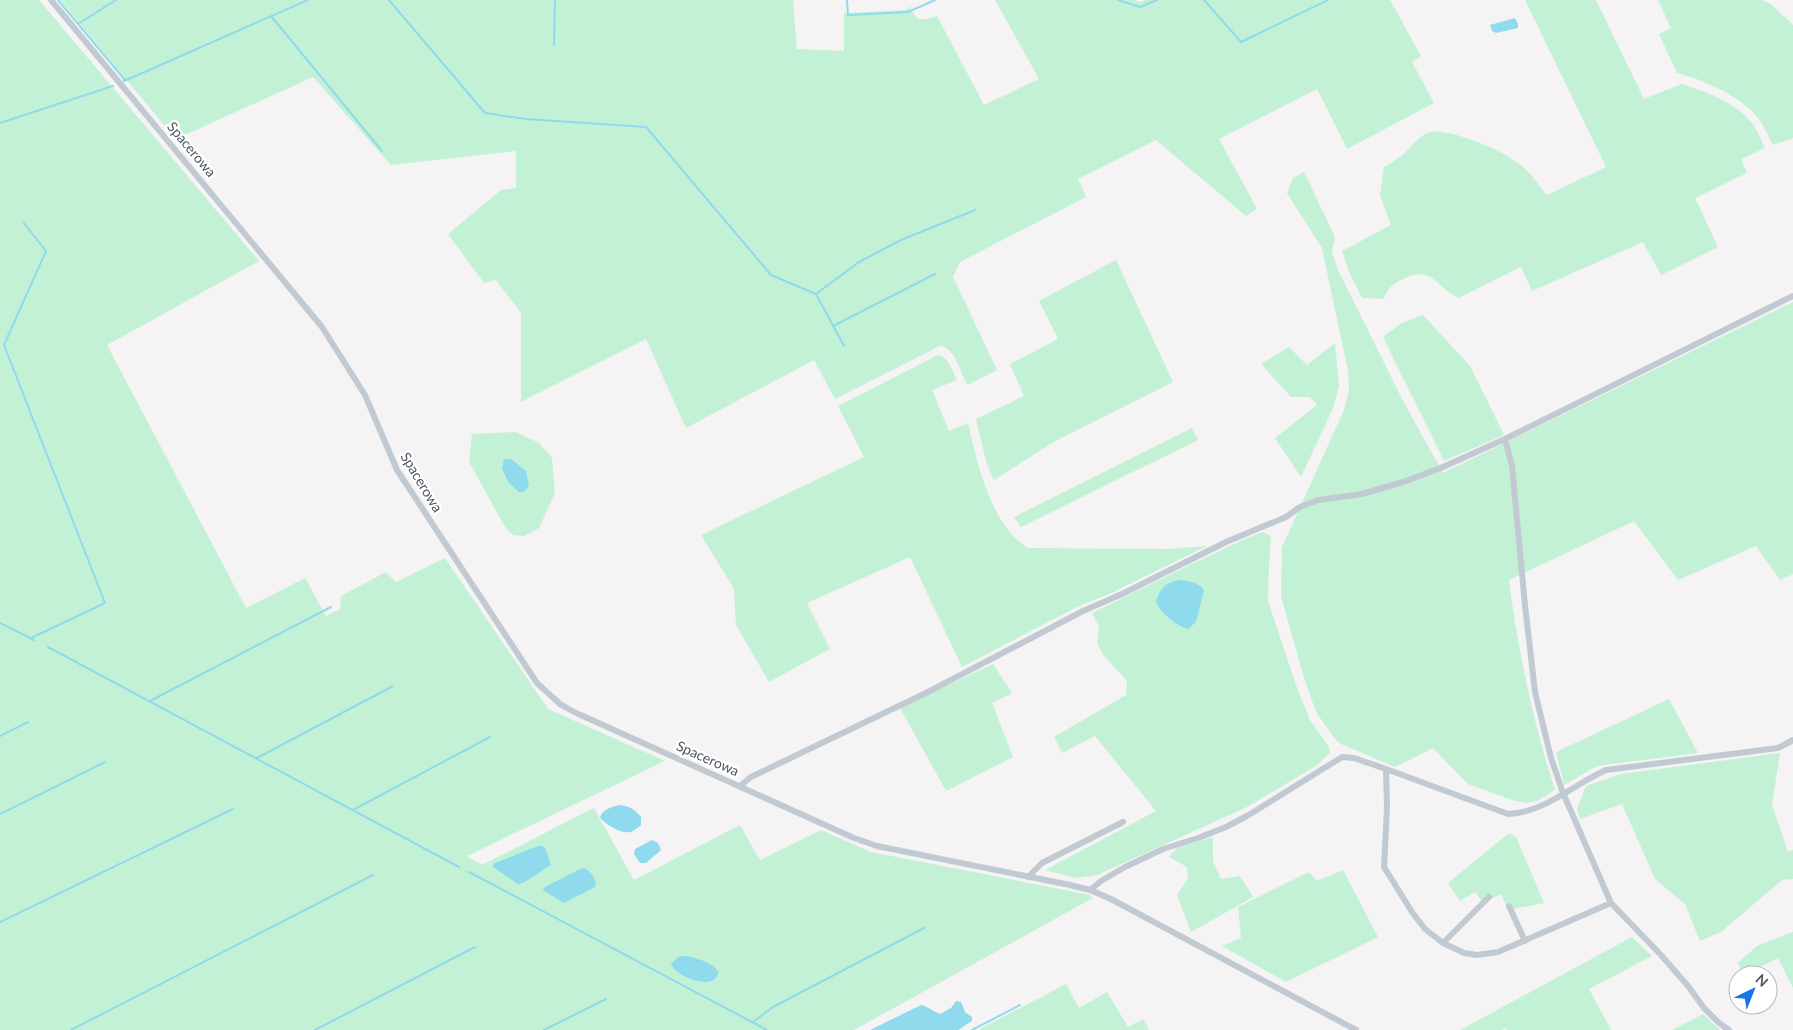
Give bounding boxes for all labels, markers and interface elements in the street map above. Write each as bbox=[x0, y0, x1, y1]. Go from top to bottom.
street label: Spacerowa bbox=[164, 118, 220, 180]
street label: Spacerowa bbox=[398, 449, 446, 515]
street label: Spacerowa bbox=[674, 737, 742, 779]
north arrow bbox=[1728, 965, 1778, 1015]
text: N bbox=[1752, 970, 1772, 990]

